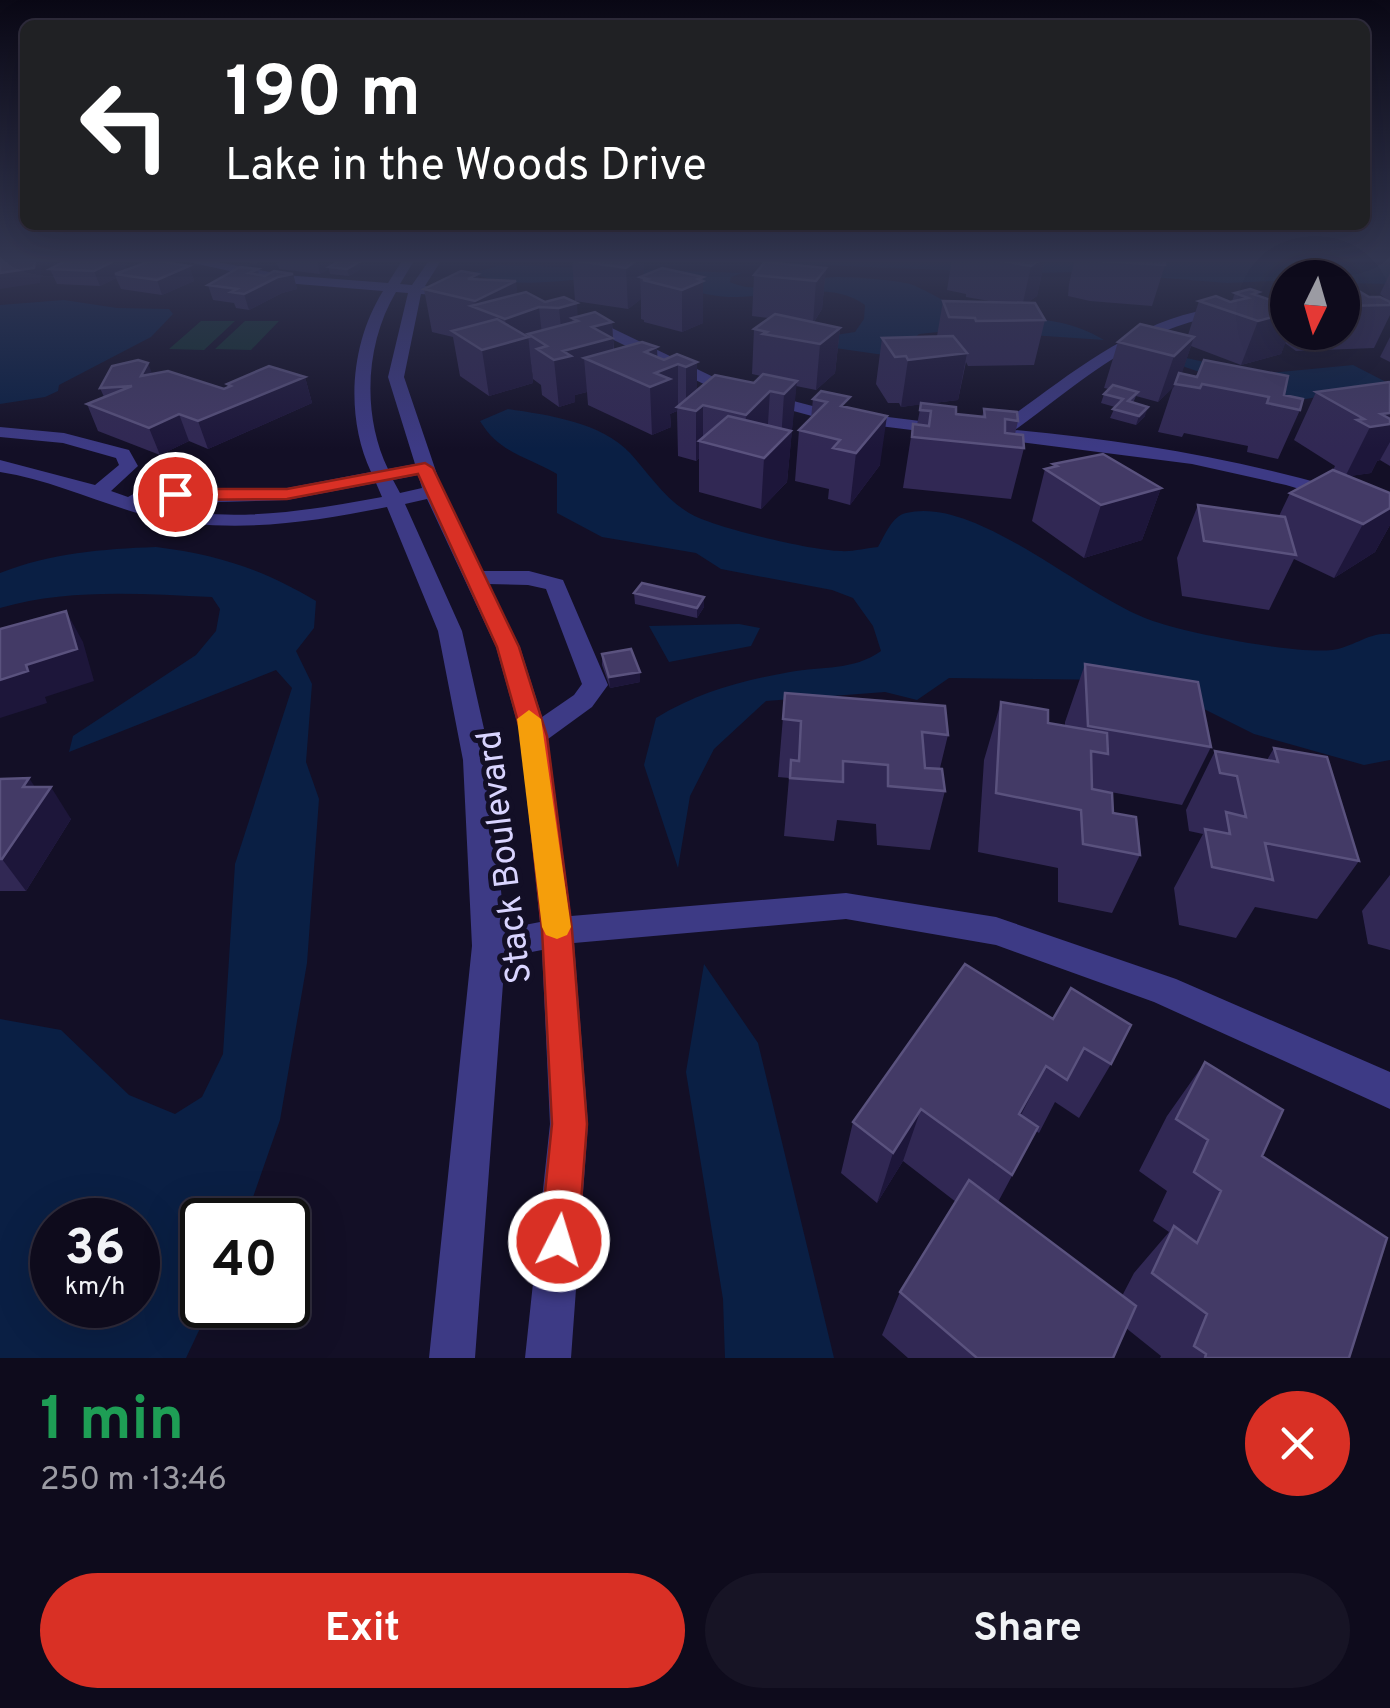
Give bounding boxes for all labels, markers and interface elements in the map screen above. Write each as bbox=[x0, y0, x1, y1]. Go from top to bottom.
text: 190 m bbox=[225, 52, 421, 141]
icon: left bbox=[60, 60, 190, 190]
text: Lake in the Woods Drive bbox=[225, 139, 707, 196]
north arrow bbox=[1270, 260, 1360, 350]
map controls bbox=[1270, 260, 1360, 350]
pin bbox=[133, 452, 218, 537]
icon: arrive bbox=[148, 467, 203, 522]
street label: Stack Boulevard bbox=[469, 728, 543, 986]
position arrow bbox=[507, 1189, 611, 1293]
speed limit sign: 40 bbox=[180, 1198, 310, 1328]
text: 36 bbox=[65, 1219, 125, 1282]
text: km/h bbox=[65, 1272, 125, 1304]
text: 1 min bbox=[40, 1385, 184, 1461]
button: close bbox=[1245, 1391, 1350, 1496]
text: 250 m · 13:46 bbox=[40, 1461, 227, 1501]
button: Exit bbox=[40, 1573, 685, 1688]
button: Share bbox=[705, 1573, 1350, 1688]

